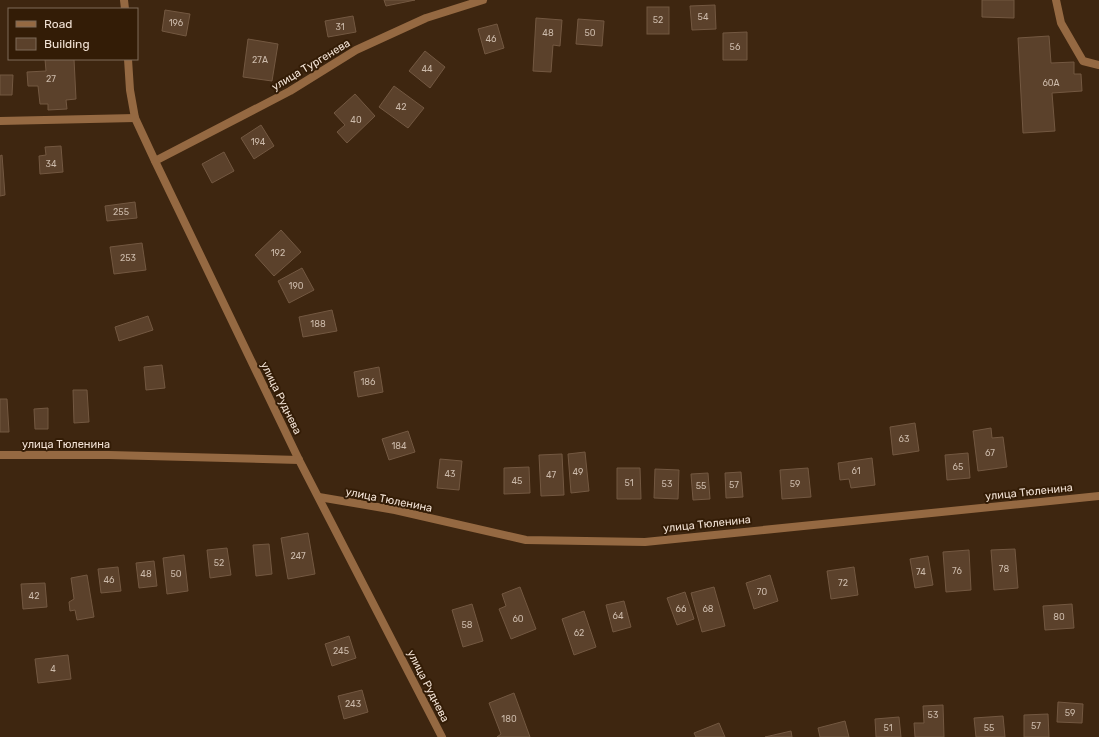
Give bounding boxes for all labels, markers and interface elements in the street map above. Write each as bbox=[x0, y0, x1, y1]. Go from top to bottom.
legend bbox=[8, 8, 138, 60]
house number: 54 bbox=[698, 12, 709, 22]
house number: 52 bbox=[653, 15, 663, 25]
text: Road bbox=[44, 17, 72, 31]
house number: 196 bbox=[169, 18, 184, 28]
house number: 31 bbox=[335, 22, 345, 32]
house number: 48 bbox=[542, 28, 554, 38]
house number: 50 bbox=[584, 28, 596, 38]
house number: 46 bbox=[485, 34, 497, 44]
street label: улица Тургенева bbox=[269, 36, 353, 94]
text: Building bbox=[44, 37, 90, 51]
house number: 56 bbox=[730, 42, 741, 52]
house number: 27А bbox=[252, 55, 268, 65]
house number: 44 bbox=[421, 64, 433, 74]
house number: 27 bbox=[46, 74, 56, 84]
house number: 60А bbox=[1042, 78, 1060, 88]
house number: 42 bbox=[396, 102, 406, 112]
house number: 40 bbox=[350, 115, 362, 125]
house number: 194 bbox=[251, 137, 266, 147]
house number: 34 bbox=[46, 159, 57, 169]
house number: 255 bbox=[113, 207, 129, 217]
house number: 192 bbox=[271, 248, 285, 258]
house number: 253 bbox=[120, 253, 136, 263]
house number: 190 bbox=[289, 281, 304, 291]
house number: 188 bbox=[310, 319, 326, 329]
street label: улица Руднева bbox=[258, 360, 304, 436]
house number: 186 bbox=[360, 377, 376, 387]
house number: 63 bbox=[899, 434, 909, 444]
street label: улица Тюленина bbox=[22, 438, 110, 451]
house number: 184 bbox=[391, 441, 407, 451]
house number: 67 bbox=[985, 448, 995, 458]
house number: 65 bbox=[953, 462, 963, 472]
house number: 61 bbox=[851, 466, 861, 476]
house number: 49 bbox=[573, 467, 583, 477]
house number: 43 bbox=[445, 469, 456, 479]
house number: 47 bbox=[546, 470, 556, 480]
house number: 45 bbox=[512, 476, 522, 486]
house number: 51 bbox=[624, 478, 634, 488]
house number: 53 bbox=[662, 479, 672, 489]
house number: 59 bbox=[790, 479, 800, 489]
house number: 57 bbox=[729, 480, 739, 490]
house number: 55 bbox=[696, 481, 706, 491]
street label: улица Тюленина bbox=[985, 481, 1073, 503]
street label: улица Тюленина bbox=[345, 485, 433, 515]
street label: улица Тюленина bbox=[663, 513, 751, 535]
house number: 247 bbox=[290, 551, 306, 561]
house number: 52 bbox=[214, 558, 224, 568]
house number: 78 bbox=[999, 564, 1009, 574]
house number: 76 bbox=[952, 566, 962, 576]
house number: 74 bbox=[916, 567, 926, 577]
house number: 48 bbox=[140, 569, 152, 579]
house number: 50 bbox=[170, 569, 182, 579]
house number: 46 bbox=[103, 575, 115, 585]
house number: 72 bbox=[838, 578, 848, 588]
house number: 70 bbox=[757, 587, 767, 597]
house number: 42 bbox=[29, 591, 39, 601]
house number: 66 bbox=[676, 604, 687, 614]
house number: 68 bbox=[702, 604, 714, 614]
house number: 64 bbox=[612, 611, 624, 621]
house number: 80 bbox=[1053, 612, 1065, 622]
house number: 60 bbox=[512, 614, 524, 624]
house number: 58 bbox=[461, 620, 473, 630]
house number: 62 bbox=[574, 628, 584, 638]
house number: 245 bbox=[333, 646, 349, 656]
street label: улица Руднева bbox=[404, 648, 452, 724]
house number: 4 bbox=[50, 664, 56, 674]
house number: 243 bbox=[345, 699, 361, 709]
house number: 59 bbox=[1065, 708, 1075, 718]
house number: 53 bbox=[928, 710, 938, 720]
house number: 180 bbox=[501, 714, 517, 724]
house number: 57 bbox=[1031, 721, 1041, 731]
house number: 51 bbox=[883, 723, 893, 733]
house number: 55 bbox=[984, 723, 994, 733]

